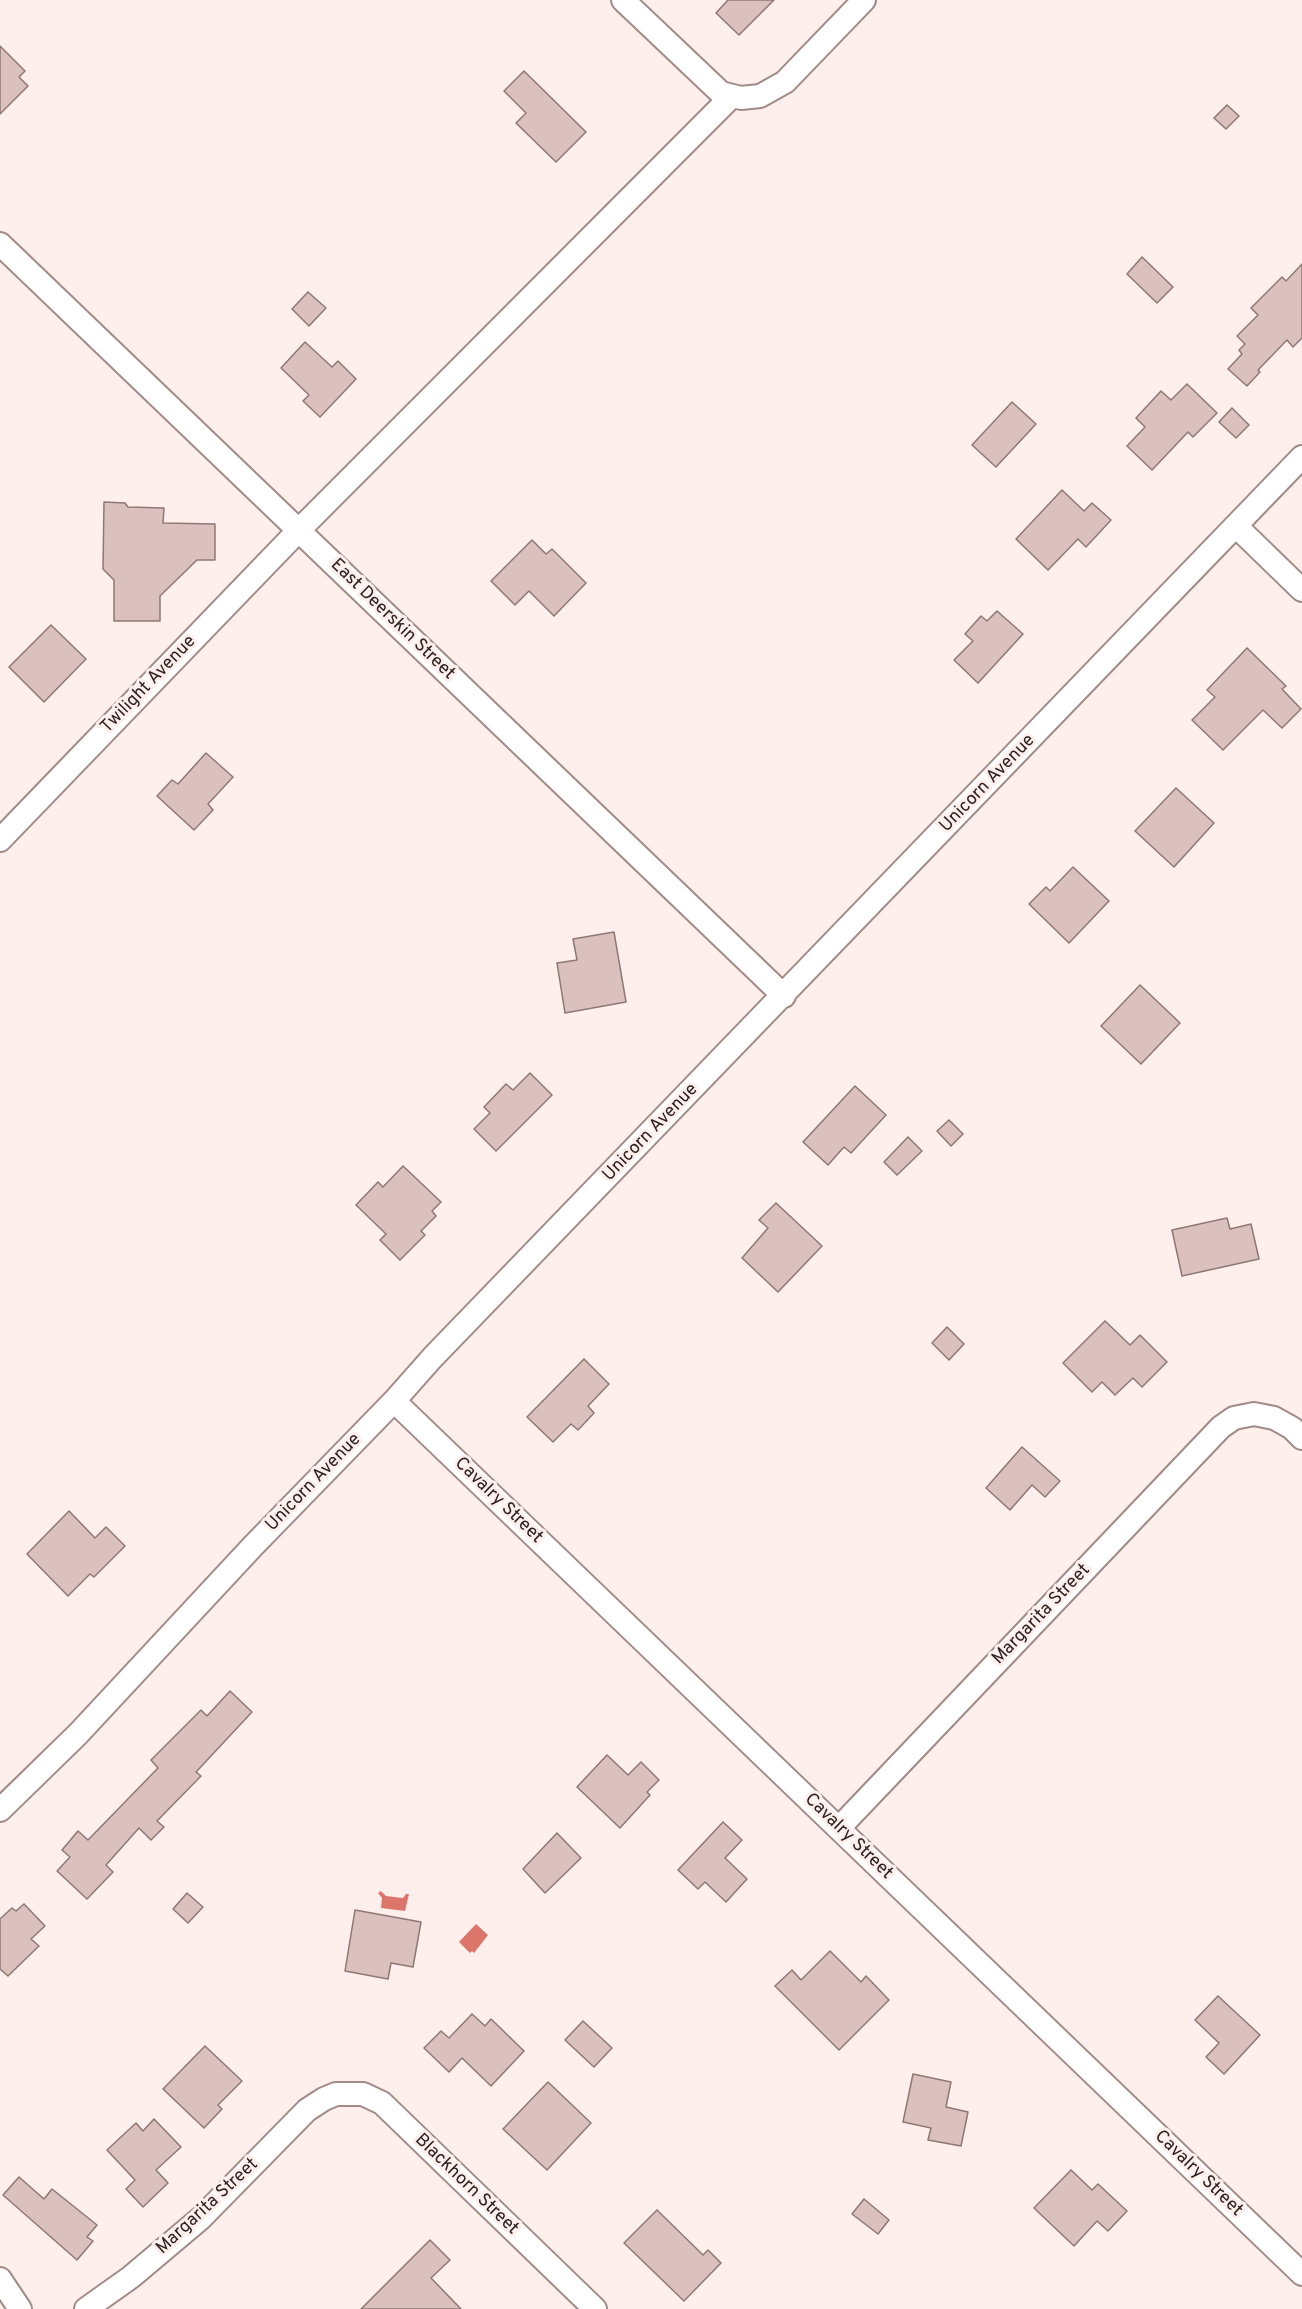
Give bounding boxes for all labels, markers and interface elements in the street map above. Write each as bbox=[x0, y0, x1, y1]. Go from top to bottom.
street label: East Deerskin Street bbox=[325, 555, 459, 685]
street label: Twilight Avenue bbox=[97, 632, 201, 738]
street label: Unicorn Avenue bbox=[936, 731, 1040, 837]
street label: Unicorn Avenue bbox=[599, 1080, 703, 1186]
street label: Unicorn Avenue bbox=[262, 1430, 366, 1536]
street label: Cavalry Street bbox=[449, 1453, 547, 1549]
street label: Margarita Street bbox=[989, 1560, 1095, 1670]
street label: Cavalry Street bbox=[799, 1789, 897, 1885]
street label: Cavalry Street bbox=[1149, 2126, 1247, 2222]
street label: Blackhorn Street bbox=[410, 2130, 522, 2240]
street label: Margarita Street bbox=[153, 2154, 263, 2260]

